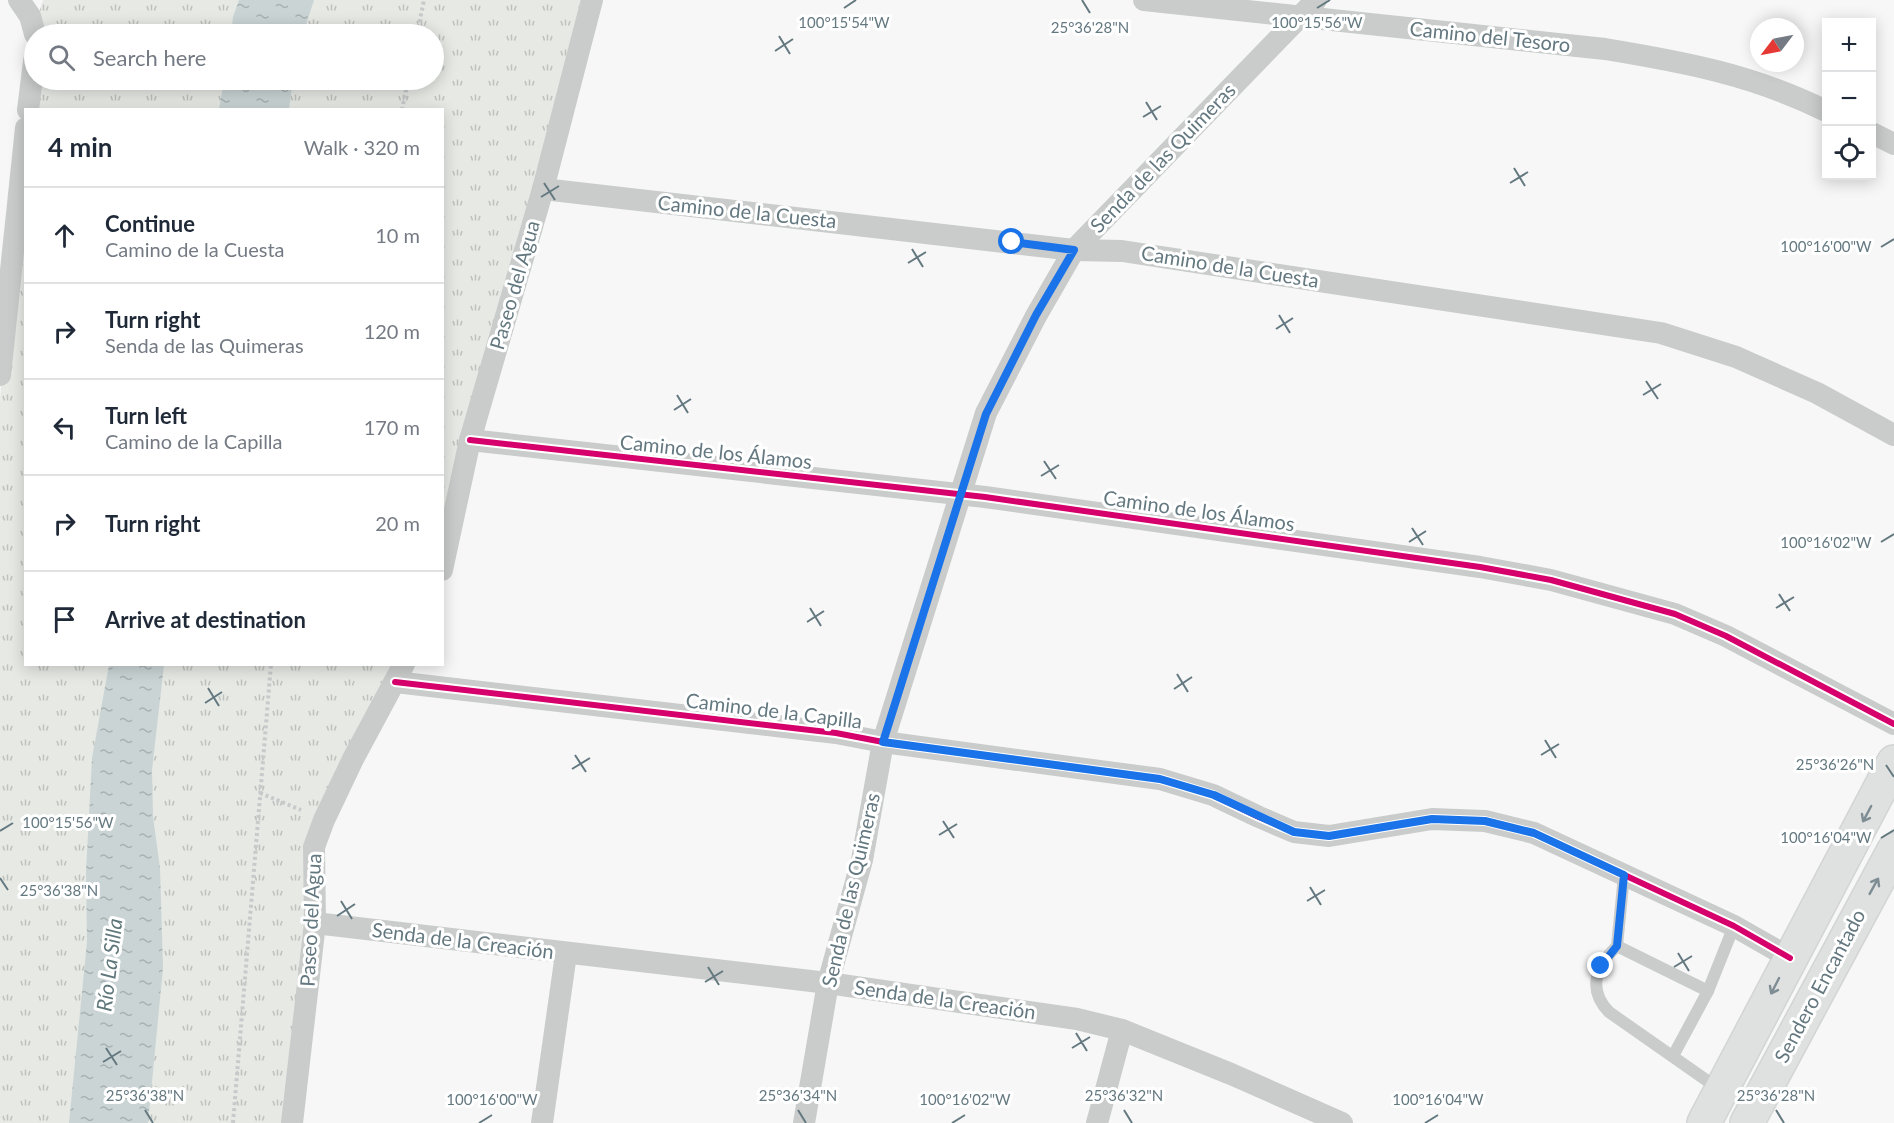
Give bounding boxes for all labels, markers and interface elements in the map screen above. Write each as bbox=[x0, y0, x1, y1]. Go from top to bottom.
text: 100°15'54"W bbox=[798, 13, 890, 31]
text: 100°15'56"W bbox=[1271, 13, 1363, 31]
street label: Camino del Tesoro bbox=[1409, 16, 1572, 56]
text: 25°36'28"N bbox=[1051, 18, 1129, 36]
north arrow bbox=[1750, 18, 1804, 72]
map controls bbox=[1822, 18, 1876, 180]
button: + bbox=[1822, 18, 1876, 72]
search box bbox=[24, 24, 444, 90]
icon: search bbox=[45, 41, 78, 74]
text: Search here bbox=[93, 44, 206, 71]
button: − bbox=[1822, 72, 1876, 126]
street label: Senda de las Quimeras bbox=[1085, 78, 1240, 237]
button: locate bbox=[1822, 126, 1876, 180]
text: 4 min bbox=[48, 131, 112, 163]
text: Walk · 320 m bbox=[304, 135, 420, 159]
street label: Camino de la Cuesta bbox=[657, 190, 838, 232]
text: Continue bbox=[105, 210, 195, 237]
street label: Paseo del Agua bbox=[484, 217, 544, 352]
icon: ahead bbox=[48, 219, 81, 252]
text: 10 m bbox=[375, 223, 420, 247]
route start bbox=[998, 228, 1024, 254]
text: Camino de la Cuesta bbox=[105, 237, 285, 261]
text: 100°16'00"W bbox=[1780, 237, 1872, 255]
street label: Camino de la Cuesta bbox=[1140, 240, 1321, 292]
text: Turn right bbox=[105, 306, 200, 333]
icon: right bbox=[48, 315, 81, 348]
text: 120 m bbox=[364, 319, 420, 343]
text: Senda de las Quimeras bbox=[105, 333, 304, 357]
text: Turn left bbox=[105, 402, 187, 429]
icon: left bbox=[48, 411, 81, 444]
text: 170 m bbox=[364, 415, 420, 439]
text: Camino de la Capilla bbox=[105, 429, 283, 453]
street label: Camino de los Álamos bbox=[619, 429, 813, 473]
street label: Camino de los Álamos bbox=[1102, 485, 1296, 535]
icon: right bbox=[48, 507, 81, 540]
text: Turn right bbox=[105, 510, 200, 537]
text: 20 m bbox=[375, 511, 420, 535]
text: 100°16'02"W bbox=[1780, 533, 1872, 551]
icon: arrive bbox=[48, 603, 81, 636]
text: Arrive at destination bbox=[105, 606, 306, 633]
street label: Camino de la Capilla bbox=[685, 687, 864, 733]
text: 25°36'26"N bbox=[1796, 755, 1874, 773]
street label: Senda de las Quimeras bbox=[816, 790, 884, 989]
one-way arrow bbox=[1860, 804, 1872, 822]
text: 100°15'56"W bbox=[22, 813, 114, 831]
text: 100°16'04"W bbox=[1780, 828, 1872, 846]
street label: Paseo del Agua bbox=[295, 853, 325, 987]
one-way arrow bbox=[1868, 878, 1880, 895]
text: 25°36'38"N bbox=[20, 881, 98, 899]
street label: Sendero Encantado bbox=[1769, 905, 1870, 1066]
water label: Río La Silla bbox=[90, 917, 127, 1013]
street label: Senda de la Creación bbox=[371, 917, 555, 963]
route end bbox=[1587, 952, 1613, 978]
street label: Senda de la Creación bbox=[853, 974, 1037, 1024]
one-way arrow bbox=[1769, 977, 1781, 995]
text: 25°36'38"N bbox=[106, 1086, 184, 1104]
text: 25°36'34"N bbox=[759, 1086, 837, 1104]
text: 25°36'32"N bbox=[1085, 1086, 1163, 1104]
text: 25°36'28"N bbox=[1737, 1086, 1815, 1104]
text: 100°16'00"W bbox=[446, 1090, 538, 1108]
text: 100°16'02"W bbox=[919, 1090, 1011, 1108]
text: 100°16'04"W bbox=[1392, 1090, 1484, 1108]

